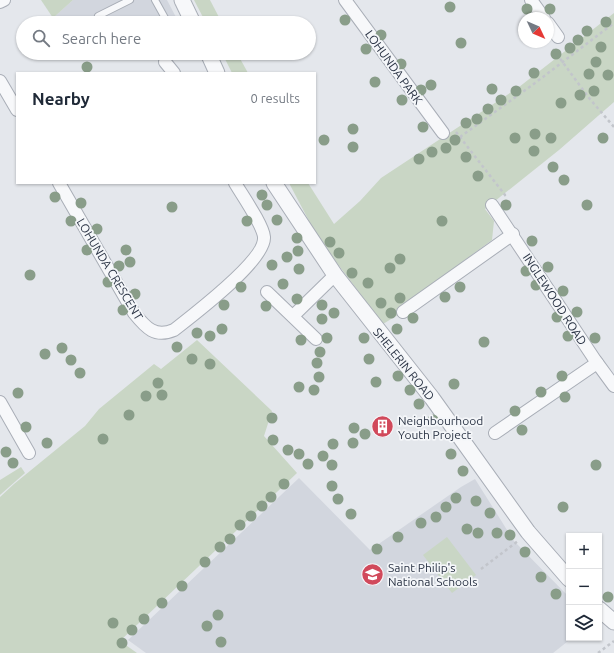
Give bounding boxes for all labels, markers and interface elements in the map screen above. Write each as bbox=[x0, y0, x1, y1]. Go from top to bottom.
north arrow bbox=[518, 12, 554, 48]
search box bbox=[16, 16, 316, 60]
icon: search bbox=[30, 27, 52, 49]
street label: LOHUNDA PARK bbox=[363, 27, 426, 107]
text: Search here bbox=[62, 30, 141, 47]
text: Nearby bbox=[32, 89, 90, 108]
text: 0 results bbox=[250, 91, 300, 105]
street label: LOHUNDA CRESCENT bbox=[74, 216, 146, 322]
street label: INGLEWOOD ROAD bbox=[521, 251, 589, 347]
street label: SHELERIN ROAD bbox=[371, 325, 437, 403]
building icon: Neighbourhood Youth Project bbox=[369, 414, 395, 440]
place label: Neighbourhood Youth Project bbox=[398, 414, 483, 441]
map controls bbox=[566, 533, 602, 641]
button: + bbox=[566, 533, 602, 569]
school or university icon: Saint Philip's National Schools bbox=[359, 561, 385, 587]
place label: Saint Philip's National Schools bbox=[388, 561, 477, 588]
button: − bbox=[566, 569, 602, 605]
button: layers bbox=[566, 605, 602, 641]

